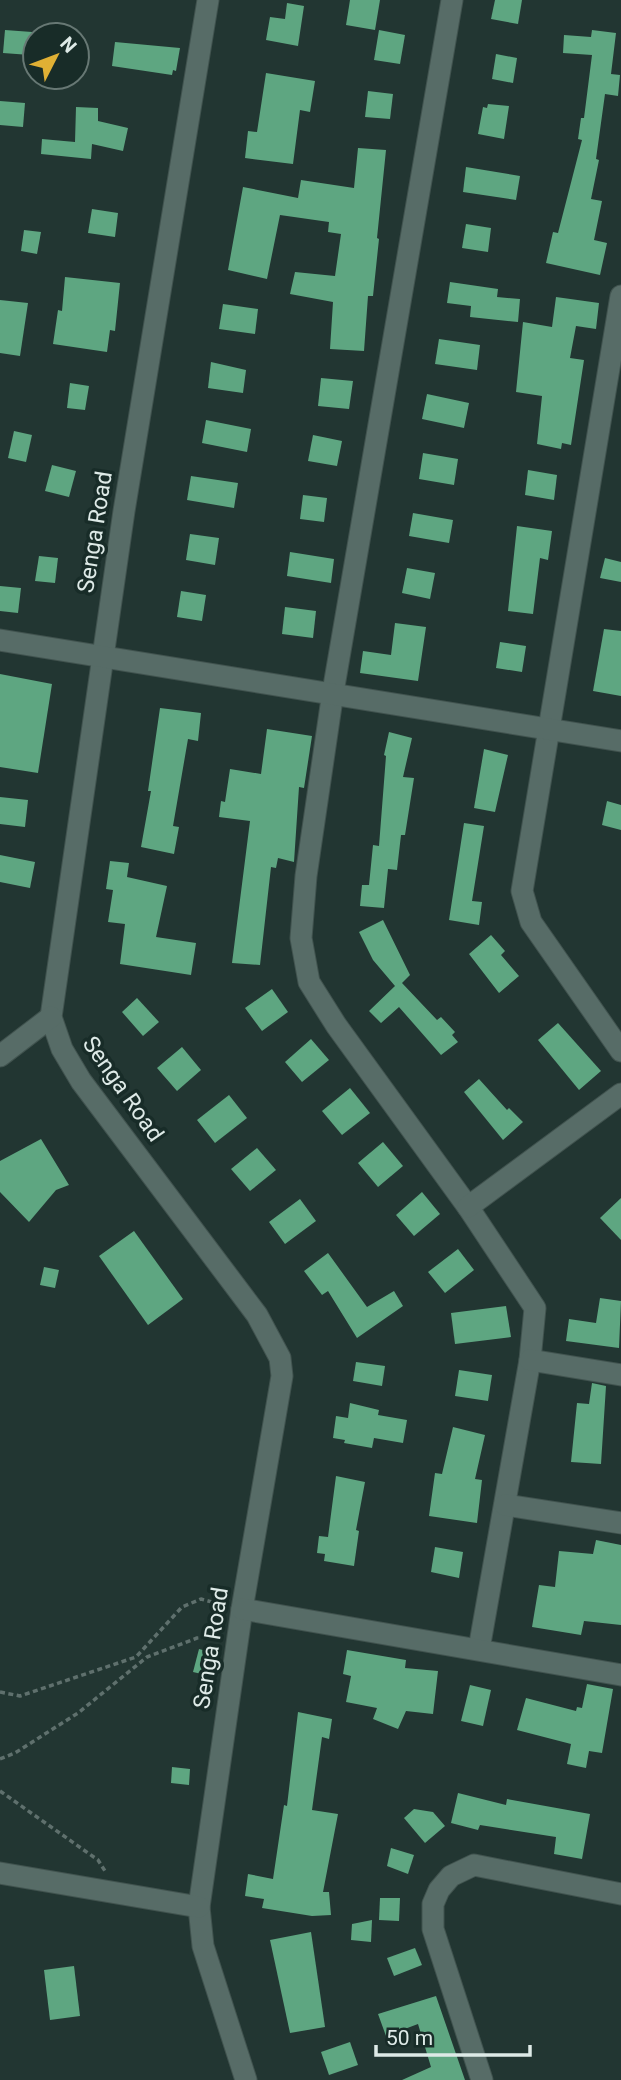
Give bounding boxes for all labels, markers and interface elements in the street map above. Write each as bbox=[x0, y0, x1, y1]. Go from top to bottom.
north arrow bbox=[21, 21, 91, 91]
text: N bbox=[55, 32, 81, 58]
street label: Senga Road bbox=[72, 469, 118, 595]
street label: Senga Road bbox=[77, 1031, 169, 1147]
street label: Senga Road bbox=[188, 1585, 234, 1711]
scale bar bbox=[376, 2014, 530, 2058]
text: 50 m bbox=[386, 2026, 433, 2050]

